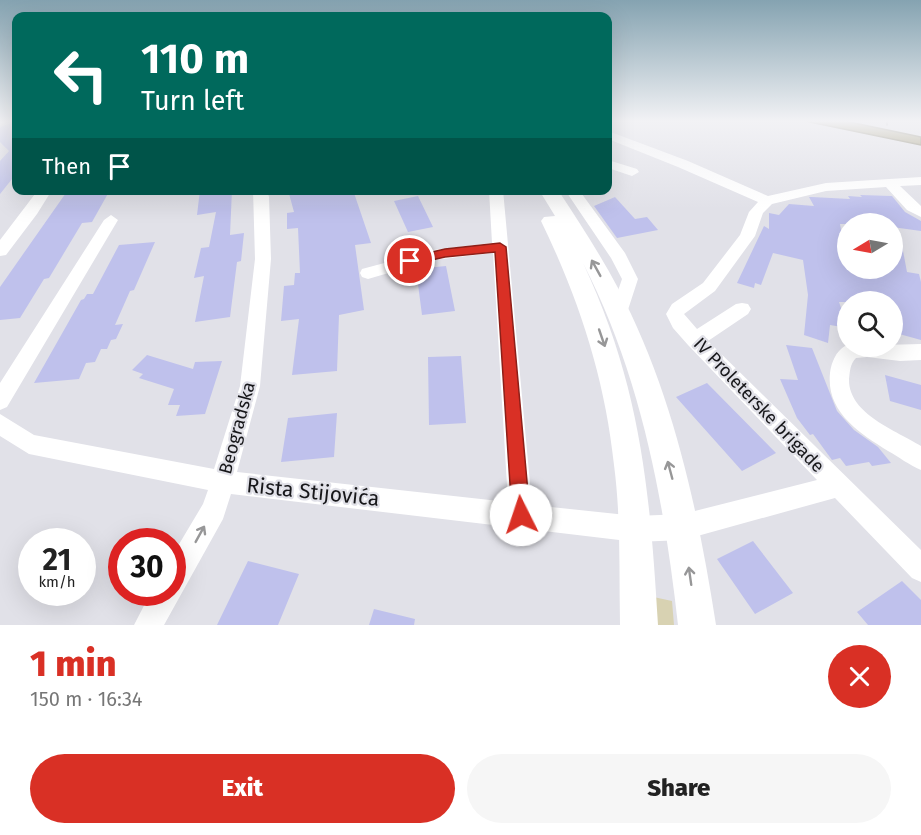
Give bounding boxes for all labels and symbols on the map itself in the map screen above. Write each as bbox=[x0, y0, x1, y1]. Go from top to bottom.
north arrow bbox=[837, 213, 903, 279]
pin bbox=[384, 235, 435, 286]
one-way arrow bbox=[590, 259, 601, 277]
one-way arrow bbox=[597, 328, 608, 347]
street label: IV Proleterske brigade bbox=[689, 333, 829, 477]
street label: Beogradska bbox=[214, 379, 260, 477]
one-way arrow bbox=[664, 461, 676, 480]
street label: Rista Stijovića bbox=[245, 472, 381, 512]
position arrow bbox=[489, 483, 553, 547]
one-way arrow bbox=[195, 525, 206, 543]
speed limit sign: 30 bbox=[108, 528, 186, 606]
one-way arrow bbox=[685, 567, 696, 586]

